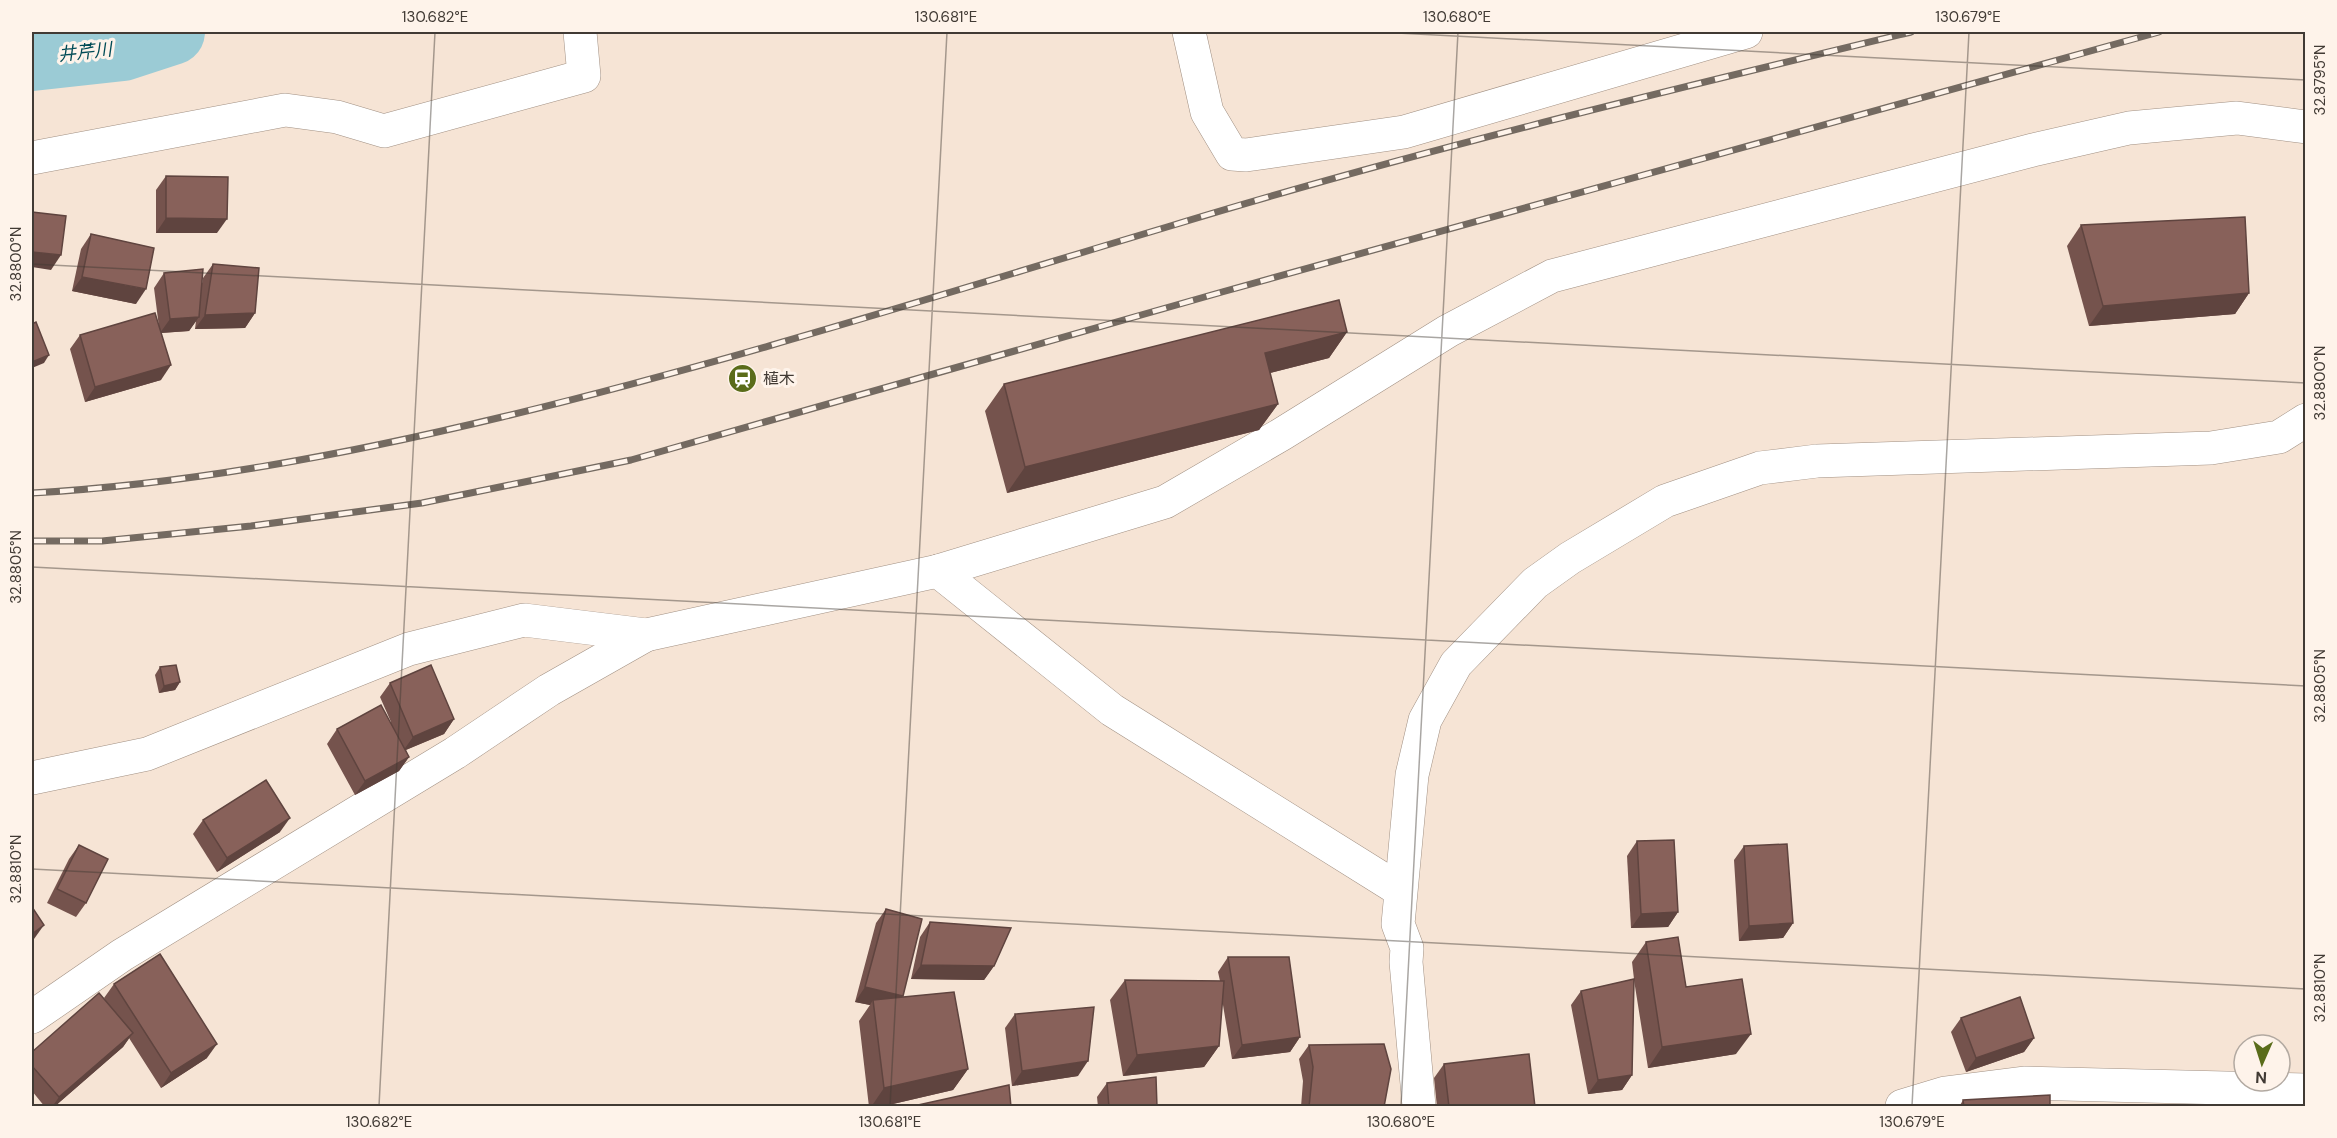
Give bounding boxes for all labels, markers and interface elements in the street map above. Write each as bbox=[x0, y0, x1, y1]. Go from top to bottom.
text: 130.682°E bbox=[402, 7, 468, 27]
text: 130.681°E bbox=[915, 7, 977, 27]
text: 130.680°E bbox=[1423, 7, 1491, 27]
text: 130.679°E bbox=[1935, 7, 2001, 27]
water label: 井芹川 bbox=[57, 37, 115, 67]
text: 32.8795°N bbox=[2310, 45, 2330, 115]
text: 32.8800°N bbox=[6, 227, 26, 301]
text: 32.8800°N bbox=[2310, 346, 2330, 420]
station icon: 植木 bbox=[726, 362, 758, 394]
place label: 植木 bbox=[763, 368, 795, 389]
text: 32.8805°N bbox=[6, 530, 26, 604]
text: 32.8805°N bbox=[2310, 649, 2330, 723]
text: 32.8810°N bbox=[6, 835, 26, 903]
text: 32.8810°N bbox=[2310, 954, 2330, 1022]
north arrow bbox=[2232, 1033, 2292, 1093]
text: N bbox=[2255, 1067, 2268, 1088]
text: 130.682°E bbox=[346, 1112, 412, 1132]
text: 130.681°E bbox=[859, 1112, 921, 1132]
text: 130.680°E bbox=[1367, 1112, 1435, 1132]
text: 130.679°E bbox=[1879, 1112, 1945, 1132]

